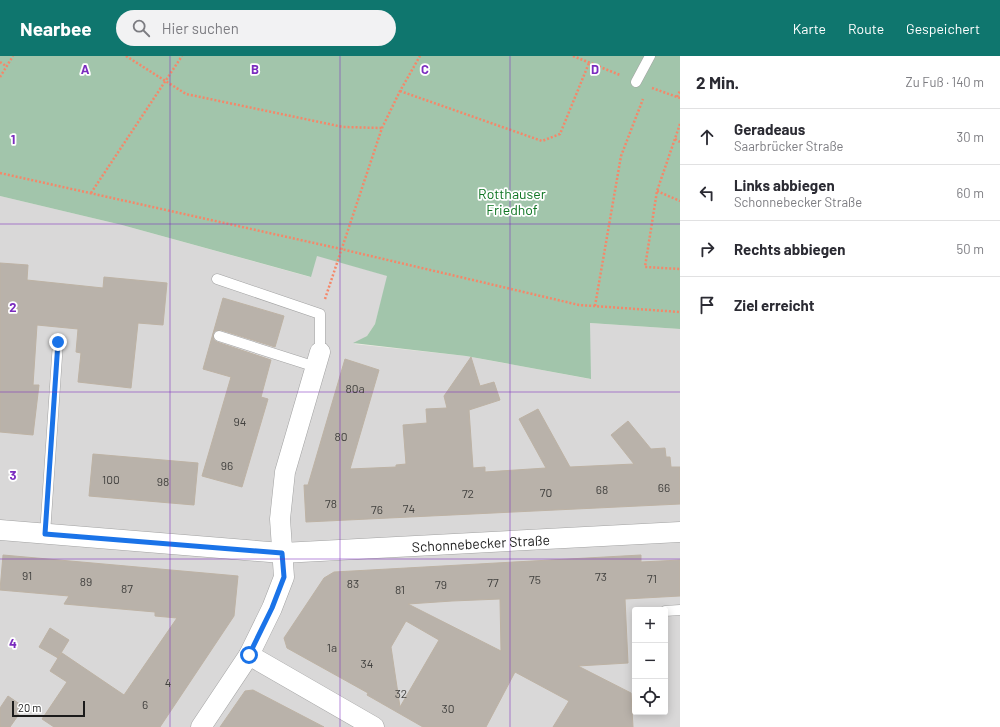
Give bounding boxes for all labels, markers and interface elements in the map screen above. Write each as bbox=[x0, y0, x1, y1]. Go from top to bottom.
search box bbox=[116, 10, 396, 46]
text: Nearbee bbox=[20, 17, 92, 40]
icon: search bbox=[130, 17, 152, 39]
text: Hier suchen bbox=[162, 19, 239, 37]
text: Karte bbox=[793, 20, 826, 37]
text: Route bbox=[848, 20, 884, 37]
text: Gespeichert bbox=[906, 20, 980, 37]
text: A bbox=[81, 61, 90, 77]
text: B bbox=[251, 61, 259, 77]
text: C bbox=[421, 61, 429, 77]
text: D bbox=[591, 61, 599, 77]
text: 2 Min. bbox=[696, 72, 739, 92]
text: Zu Fuß · 140 m bbox=[906, 74, 984, 90]
text: Geradeaus bbox=[734, 120, 805, 138]
icon: ahead bbox=[696, 126, 718, 148]
text: 30 m bbox=[957, 129, 984, 145]
text: 1 bbox=[11, 131, 15, 147]
text: Saarbrücker Straße bbox=[734, 138, 844, 154]
text: Links abbiegen bbox=[734, 176, 835, 194]
icon: left bbox=[696, 182, 718, 204]
park label: Rotthauser Friedhof bbox=[478, 185, 546, 218]
text: 60 m bbox=[957, 185, 984, 201]
text: Schonnebecker Straße bbox=[734, 194, 862, 210]
icon: right bbox=[696, 238, 718, 260]
text: Rechts abbiegen bbox=[734, 240, 845, 258]
text: 50 m bbox=[957, 241, 984, 257]
icon: arrive bbox=[696, 294, 718, 316]
text: Ziel erreicht bbox=[734, 296, 815, 314]
text: 2 bbox=[9, 299, 17, 315]
route end bbox=[49, 333, 67, 351]
house number: 80a bbox=[345, 381, 365, 395]
house number: 94 bbox=[234, 414, 246, 428]
house number: 80 bbox=[334, 429, 348, 443]
house number: 96 bbox=[221, 458, 233, 472]
text: 3 bbox=[9, 467, 17, 483]
house number: 100 bbox=[102, 472, 120, 486]
house number: 98 bbox=[157, 474, 169, 488]
house number: 66 bbox=[658, 480, 670, 494]
house number: 68 bbox=[596, 482, 608, 496]
house number: 70 bbox=[540, 485, 552, 499]
house number: 72 bbox=[462, 486, 474, 500]
house number: 78 bbox=[325, 496, 337, 510]
house number: 74 bbox=[403, 501, 415, 515]
house number: 76 bbox=[371, 502, 383, 516]
street label: Schonnebecker Straße bbox=[411, 530, 550, 555]
house number: 91 bbox=[22, 568, 32, 582]
house number: 73 bbox=[595, 569, 607, 583]
house number: 71 bbox=[647, 571, 657, 585]
house number: 75 bbox=[529, 572, 541, 586]
house number: 89 bbox=[80, 574, 92, 588]
house number: 77 bbox=[487, 575, 499, 589]
house number: 83 bbox=[347, 576, 359, 590]
house number: 79 bbox=[435, 577, 447, 591]
house number: 87 bbox=[121, 581, 133, 595]
house number: 81 bbox=[395, 582, 405, 596]
map controls bbox=[632, 607, 668, 715]
button: + bbox=[632, 607, 668, 643]
text: 4 bbox=[9, 635, 17, 651]
house number: 1a bbox=[327, 640, 337, 654]
button: − bbox=[632, 643, 668, 679]
route start bbox=[240, 646, 258, 664]
house number: 34 bbox=[361, 656, 373, 670]
house number: 4 bbox=[165, 675, 171, 689]
button: locate bbox=[632, 679, 668, 715]
house number: 32 bbox=[395, 686, 407, 700]
house number: 6 bbox=[142, 697, 148, 711]
scale bar bbox=[12, 699, 85, 718]
text: 20 m bbox=[18, 701, 41, 714]
house number: 30 bbox=[442, 701, 454, 715]

